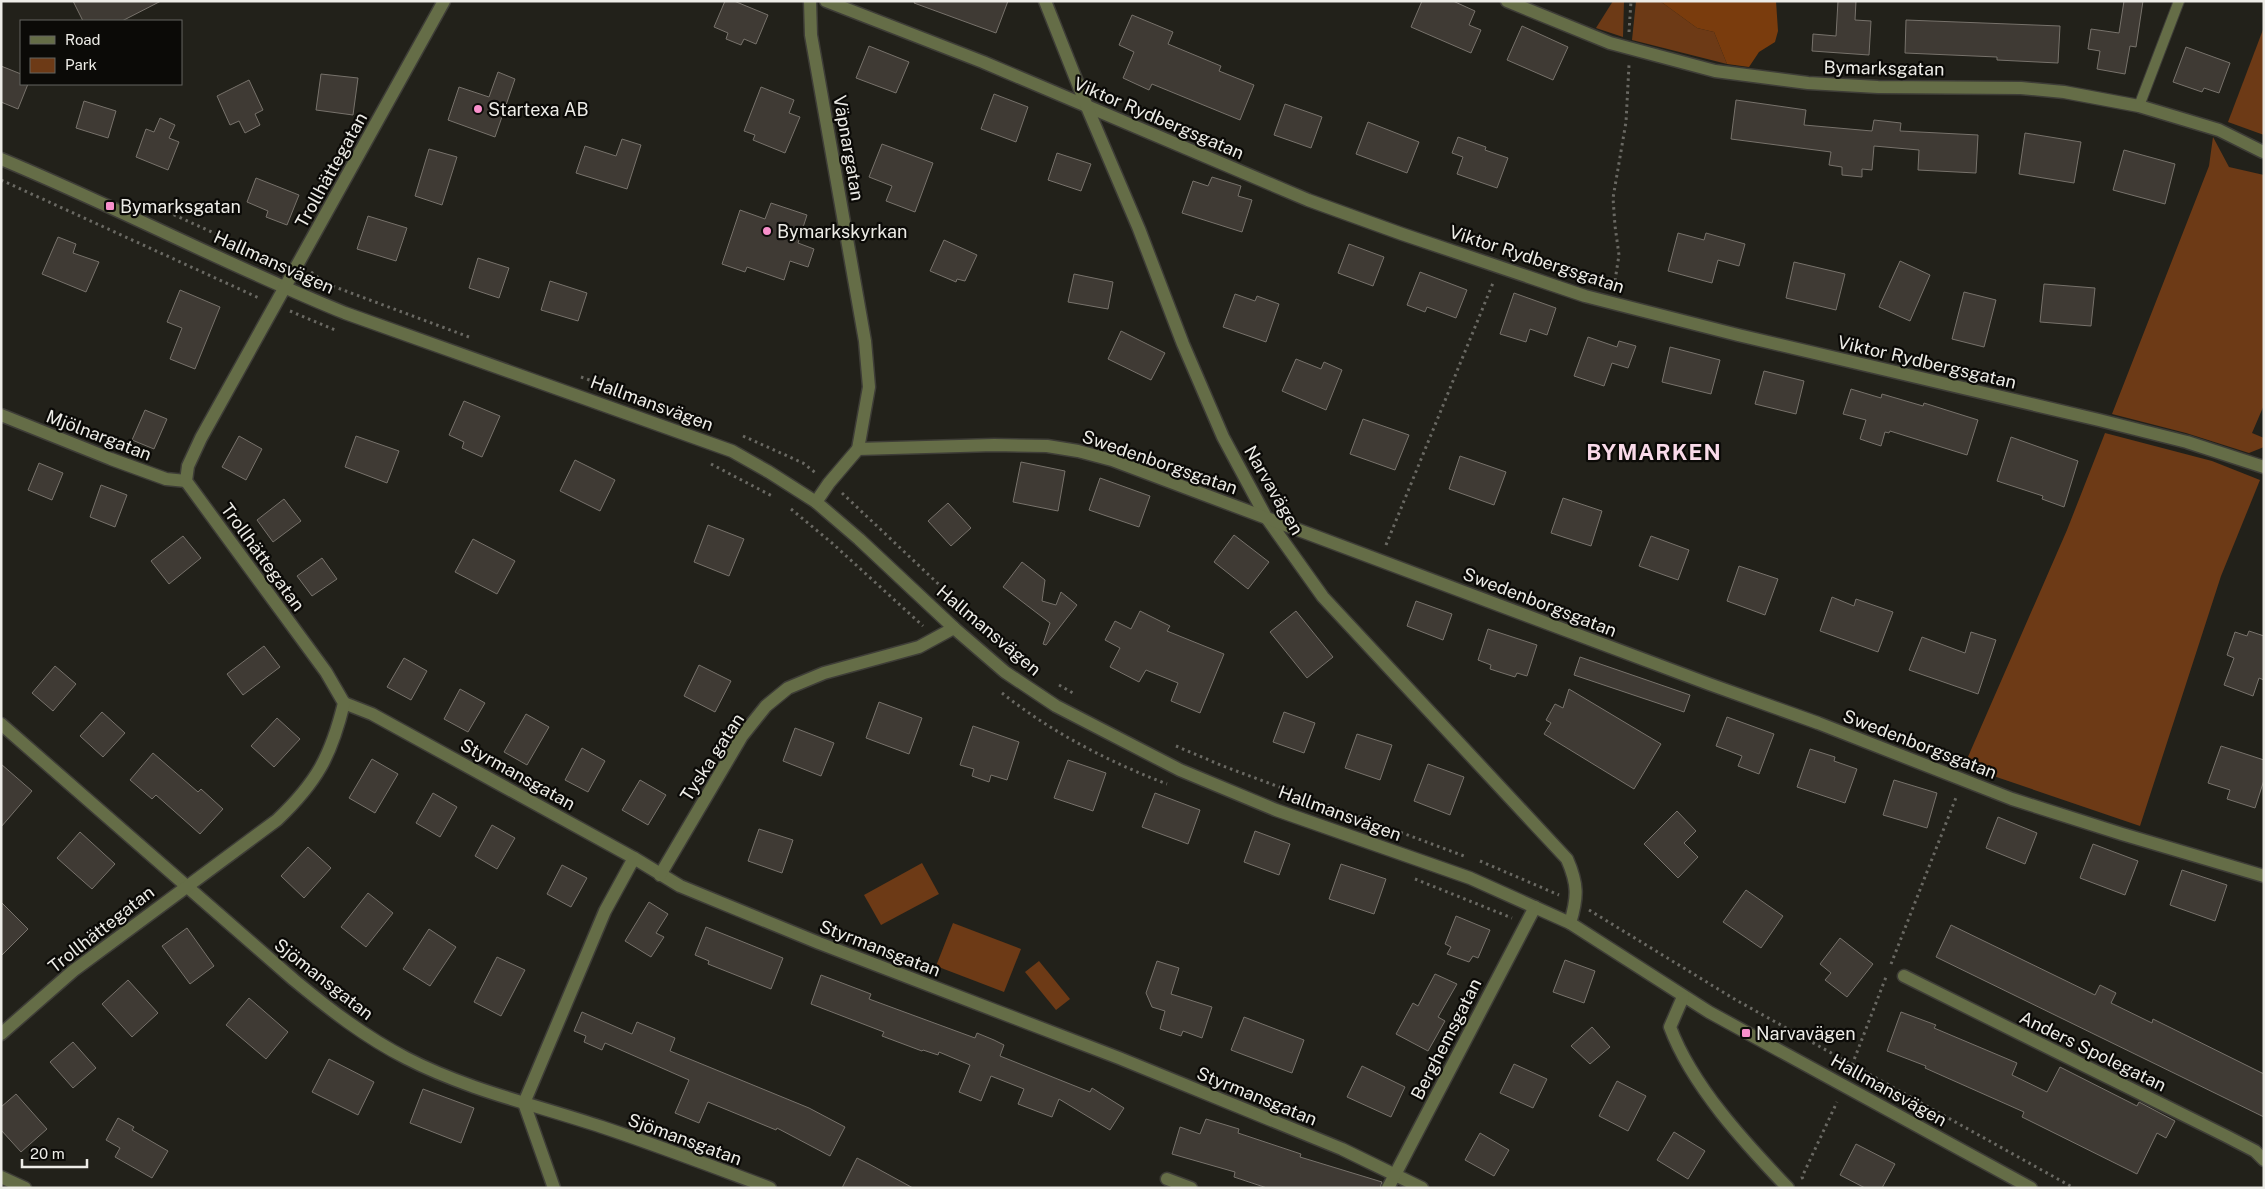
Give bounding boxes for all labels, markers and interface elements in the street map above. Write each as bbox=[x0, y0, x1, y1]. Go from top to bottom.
legend bbox=[20, 20, 182, 85]
text: Road bbox=[65, 31, 101, 48]
text: Park bbox=[65, 56, 97, 73]
street label: Bymarksgatan bbox=[1823, 56, 1945, 80]
street label: Viktor Rydbergsgatan bbox=[1071, 73, 1247, 163]
street label: Väpnargatan bbox=[829, 94, 869, 202]
place label: Startexa AB bbox=[488, 99, 589, 120]
marker: Startexa AB bbox=[472, 103, 484, 115]
street label: Trollhättegatan bbox=[291, 109, 371, 231]
place label: Bymarksgatan bbox=[120, 196, 241, 217]
marker: Bymarksgatan bbox=[104, 200, 116, 212]
place label: Bymarkskyrkan bbox=[777, 221, 907, 242]
street label: Viktor Rydbergsgatan bbox=[1447, 221, 1627, 297]
marker: Bymarkskyrkan bbox=[761, 225, 773, 237]
street label: Hallmansvägen bbox=[211, 226, 337, 298]
street label: Viktor Rydbergsgatan bbox=[1836, 331, 2018, 393]
street label: Hallmansvägen bbox=[588, 371, 716, 435]
street label: Mjölnargatan bbox=[43, 405, 155, 465]
street label: Swedenborgsgatan bbox=[1080, 426, 1240, 498]
district label: BYMARKEN bbox=[1586, 439, 1722, 465]
street label: Narvavägen bbox=[1240, 442, 1308, 538]
street label: Trollhättegatan bbox=[217, 499, 309, 615]
street label: Swedenborgsgatan bbox=[1460, 563, 1620, 641]
street label: Hallmansvägen bbox=[933, 580, 1045, 680]
street label: Swedenborgsgatan bbox=[1840, 705, 2000, 783]
street label: Tyska gatan bbox=[676, 709, 748, 805]
street label: Styrmansgatan bbox=[457, 734, 579, 814]
street label: Hallmansvägen bbox=[1276, 781, 1404, 845]
street label: Trollhättegatan bbox=[44, 881, 158, 977]
street label: Styrmansgatan bbox=[816, 915, 944, 981]
street label: Sjömansgatan bbox=[270, 934, 378, 1024]
street label: Berghemsgatan bbox=[1406, 975, 1486, 1103]
street label: Anders Spolegatan bbox=[2016, 1006, 2170, 1096]
place label: Narvavägen bbox=[1756, 1023, 1856, 1044]
marker: Narvavägen bbox=[1740, 1027, 1752, 1039]
street label: Hallmansvägen bbox=[1827, 1049, 1951, 1131]
street label: Styrmansgatan bbox=[1194, 1062, 1320, 1130]
street label: Sjömansgatan bbox=[625, 1109, 745, 1169]
scale bar bbox=[22, 1136, 88, 1168]
text: 20 m bbox=[30, 1145, 65, 1162]

